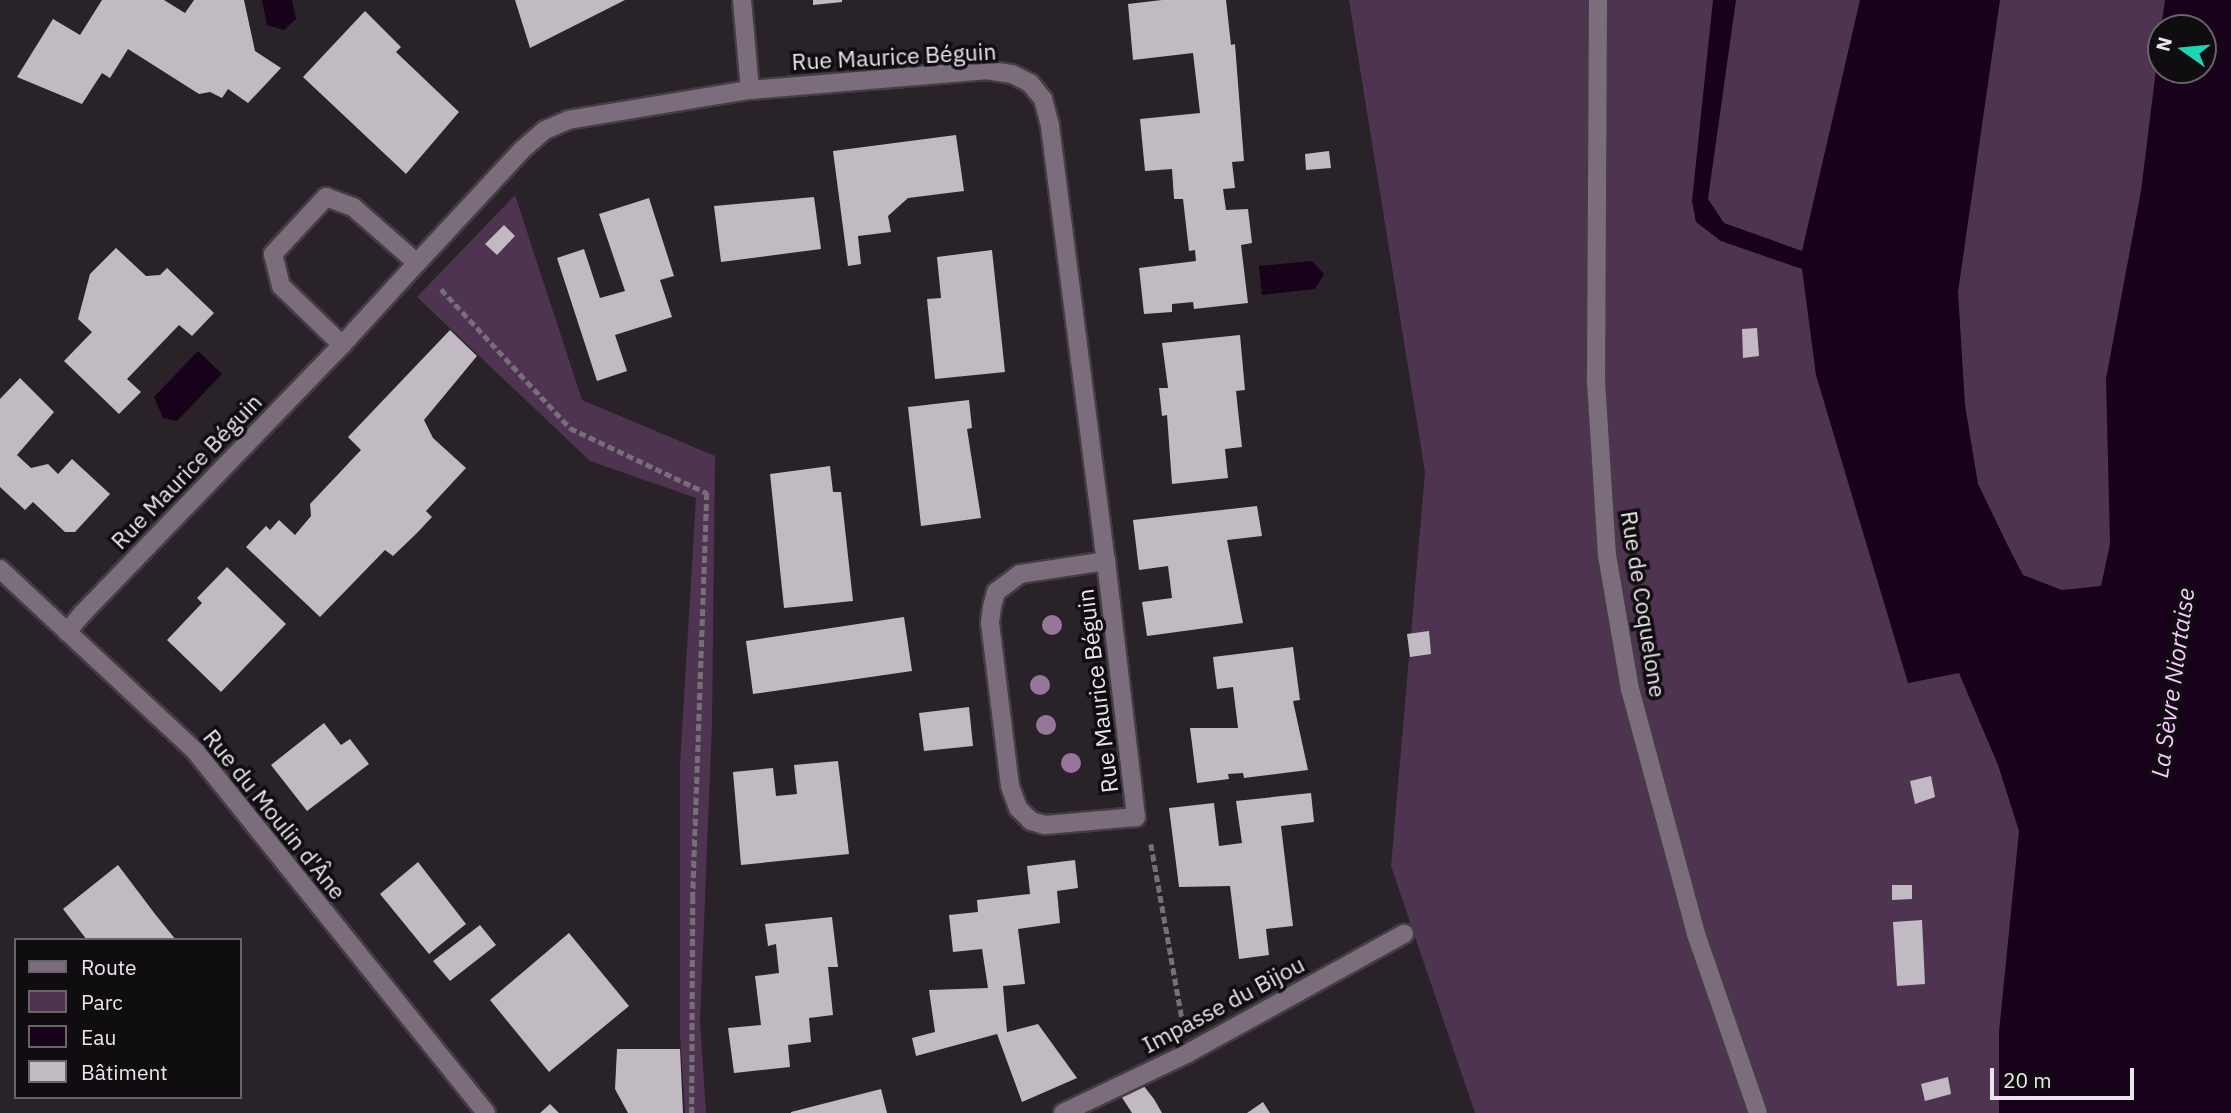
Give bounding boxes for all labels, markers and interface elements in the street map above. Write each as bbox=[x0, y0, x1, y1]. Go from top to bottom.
north arrow bbox=[2147, 14, 2217, 84]
text: N bbox=[2150, 34, 2177, 54]
street label: Rue Maurice Béguin bbox=[791, 37, 997, 75]
street label: Rue Maurice Béguin bbox=[105, 388, 267, 554]
street label: Rue de Coquelone bbox=[1616, 509, 1672, 699]
water label: La Sèvre Niortaise bbox=[2145, 586, 2201, 780]
street label: Rue Maurice Béguin bbox=[1071, 588, 1123, 794]
street label: Rue du Moulin d'Âne bbox=[198, 723, 352, 905]
legend bbox=[14, 938, 242, 1099]
street label: Impasse du Bijou bbox=[1137, 950, 1309, 1058]
text: Route bbox=[81, 953, 137, 981]
text: Parc bbox=[81, 988, 123, 1016]
text: Eau bbox=[81, 1023, 116, 1051]
scale bar bbox=[1993, 1054, 2136, 1098]
text: Bâtiment bbox=[81, 1058, 168, 1086]
text: 20 m bbox=[2003, 1066, 2052, 1094]

